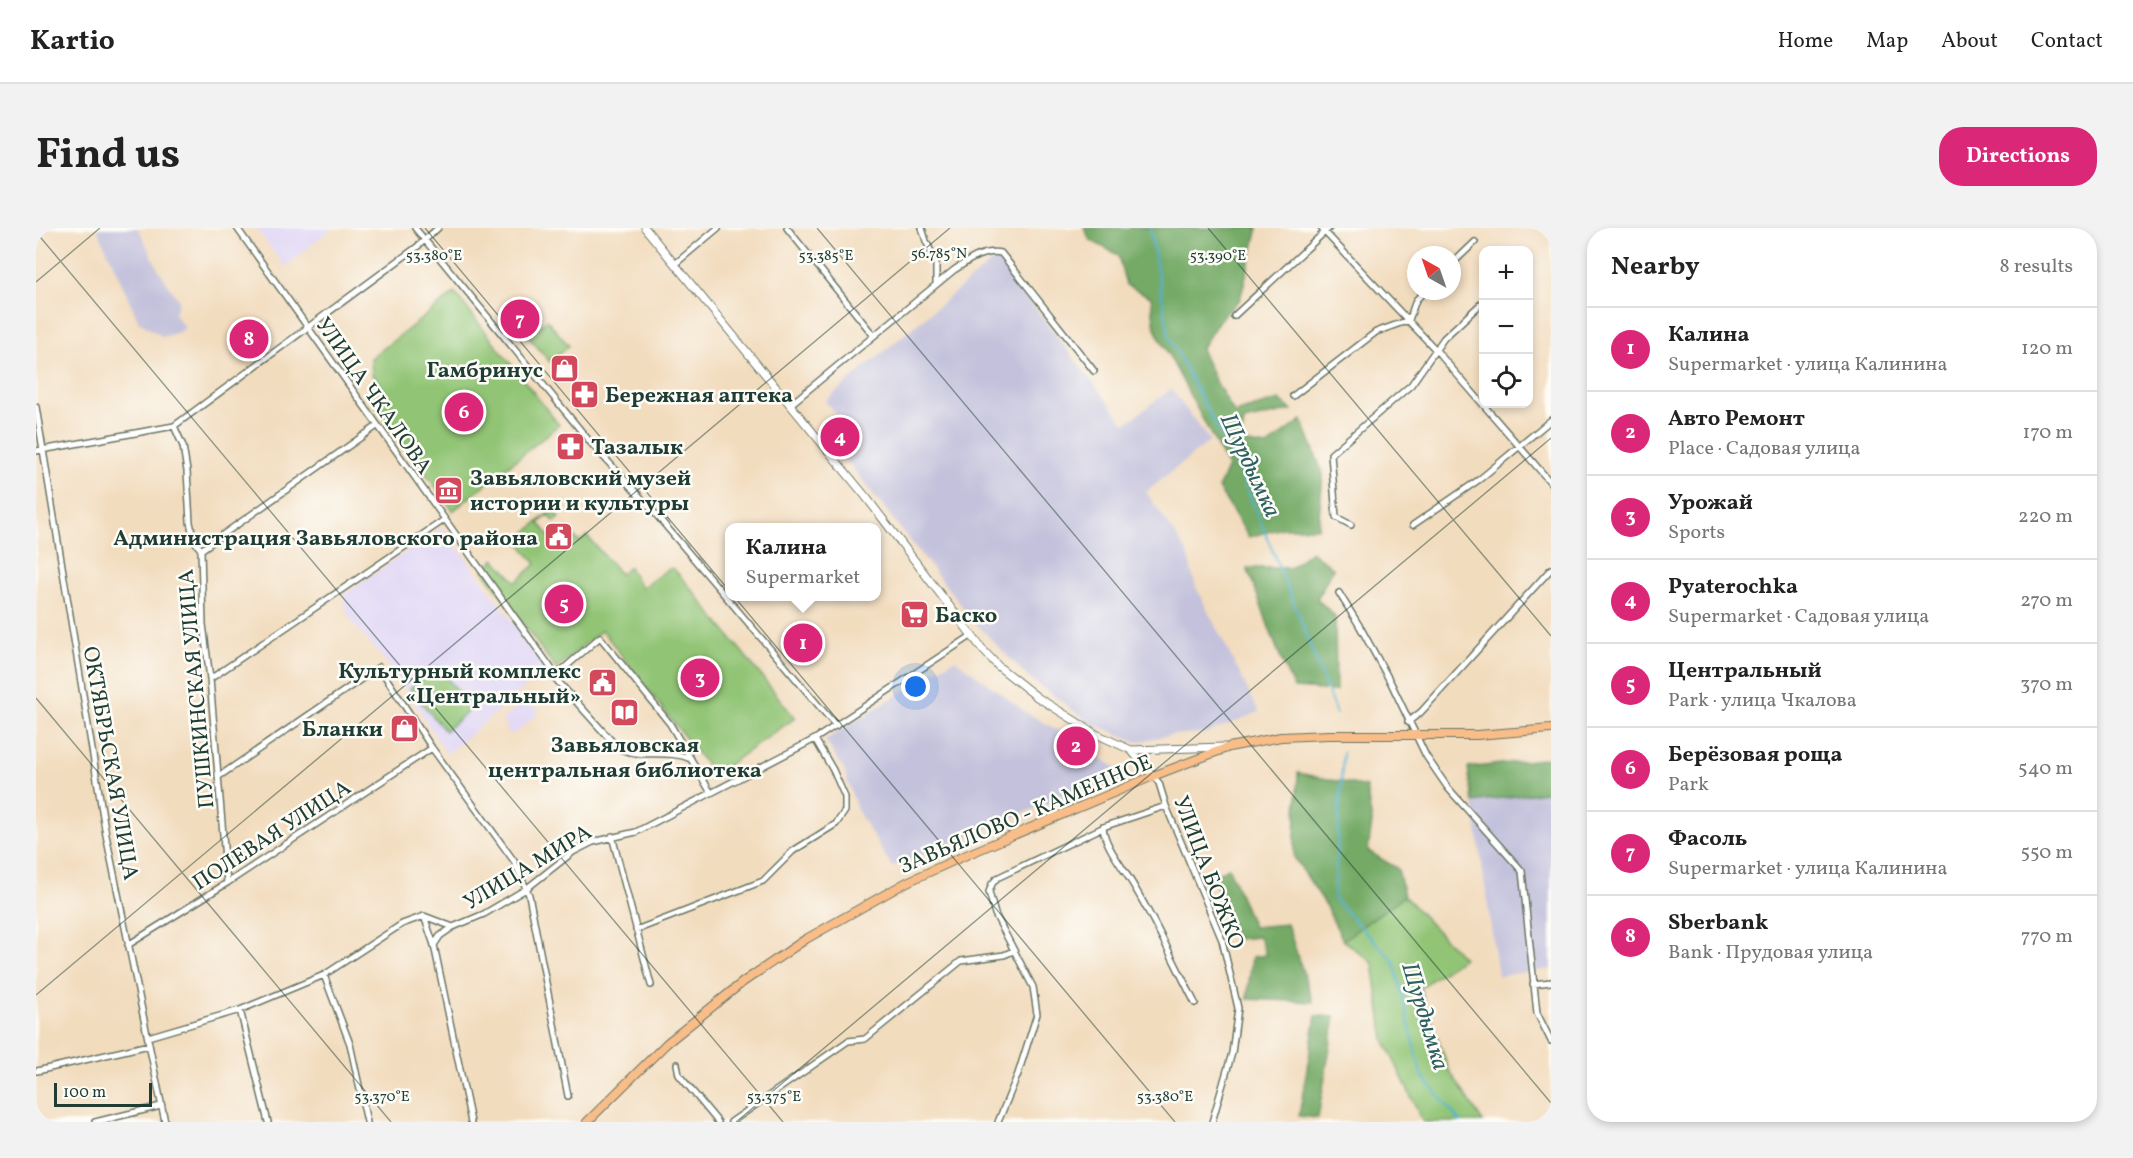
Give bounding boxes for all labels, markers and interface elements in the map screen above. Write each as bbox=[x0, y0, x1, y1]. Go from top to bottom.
text: Kartio bbox=[30, 22, 115, 61]
text: Home bbox=[1778, 27, 1833, 56]
text: Map bbox=[1866, 27, 1908, 56]
text: About bbox=[1941, 27, 1998, 56]
text: Contact bbox=[2031, 27, 2103, 56]
text: Find us bbox=[36, 127, 180, 186]
button: Directions bbox=[1939, 127, 2097, 186]
text: 56.785°N bbox=[911, 244, 967, 265]
text: 53.380°E bbox=[406, 246, 462, 267]
text: 53.385°E bbox=[799, 246, 853, 267]
text: 53.390°E bbox=[1190, 246, 1246, 267]
north arrow bbox=[1407, 246, 1461, 300]
map controls bbox=[1479, 246, 1533, 408]
button: + bbox=[1479, 246, 1533, 300]
text: Nearby bbox=[1611, 249, 1700, 285]
text: 8 results bbox=[2000, 253, 2073, 281]
pin: 7 bbox=[500, 296, 540, 341]
button: − bbox=[1479, 300, 1533, 354]
street label: УЛИЦА ЧКАЛОВА bbox=[307, 311, 439, 481]
pin: 8 bbox=[230, 316, 268, 362]
text: Калина bbox=[1668, 320, 1749, 351]
text: 1 bbox=[1626, 335, 1635, 363]
text: 120 m bbox=[2021, 335, 2073, 363]
text: Supermarket · улица Калинина bbox=[1668, 351, 1948, 379]
shop icon: Гамбринус bbox=[548, 353, 580, 385]
button: locate bbox=[1479, 354, 1533, 408]
place label: Гамбринус bbox=[426, 356, 543, 387]
pharmacy icon: Бережная аптека bbox=[568, 378, 600, 410]
place label: Бережная аптека bbox=[605, 381, 793, 412]
pin: 6 bbox=[444, 390, 484, 435]
text: Авто Ремонт bbox=[1668, 404, 1805, 435]
water label: Шурдымка bbox=[1210, 408, 1288, 523]
pin: 4 bbox=[820, 414, 860, 460]
text: 2 bbox=[1625, 419, 1636, 447]
text: 170 m bbox=[2023, 419, 2073, 447]
pharmacy icon: Тазалык bbox=[554, 430, 586, 462]
place label: Тазалык bbox=[591, 433, 683, 464]
text: Place · Садовая улица bbox=[1668, 435, 1860, 463]
place label: Завьяловский музей истории и культуры bbox=[470, 464, 691, 520]
museum icon: Завьяловский музей истории и культуры bbox=[433, 474, 465, 506]
text: Урожай bbox=[1668, 488, 1753, 519]
text: 3 bbox=[1625, 503, 1636, 531]
text: 220 m bbox=[2018, 503, 2073, 531]
text: Sports bbox=[1668, 519, 1725, 547]
public building icon: Администрация Завьяловского района bbox=[543, 521, 575, 553]
popup bbox=[725, 523, 881, 601]
place label: Администрация Завьяловского района bbox=[113, 524, 538, 555]
text: Калина bbox=[746, 533, 827, 564]
text: Supermarket bbox=[746, 564, 860, 592]
street label: ПУШКИНСКАЯ УЛИЦА bbox=[172, 568, 223, 810]
text: Pyaterochka bbox=[1668, 572, 1798, 603]
pin: 5 bbox=[544, 582, 584, 626]
text: 4 bbox=[1624, 587, 1637, 615]
text: 270 m bbox=[2020, 587, 2073, 615]
supermarket icon: Баско bbox=[898, 598, 930, 630]
place label: Баско bbox=[935, 601, 997, 632]
text: Supermarket · Садовая улица bbox=[1668, 603, 1929, 631]
pin: 1 bbox=[784, 620, 822, 666]
street label: ОКТЯБРЬСКАЯ УЛИЦА bbox=[74, 644, 145, 883]
pin: 3 bbox=[680, 656, 720, 700]
text: Центральный bbox=[1668, 656, 1822, 687]
place label: Культурный комплекс «Центральный» bbox=[338, 657, 581, 713]
public building icon: Культурный комплекс «Центральный» bbox=[586, 667, 618, 699]
text: 5 bbox=[1626, 671, 1635, 699]
text: 370 m bbox=[2020, 671, 2073, 699]
your location bbox=[901, 672, 930, 701]
text: Park · улица Чкалова bbox=[1668, 687, 1857, 715]
library icon: Завьяловская центральная библиотека bbox=[609, 696, 641, 728]
shop icon: Бланки bbox=[388, 712, 420, 744]
place label: Бланки bbox=[302, 715, 383, 746]
pin: 2 bbox=[1056, 724, 1096, 768]
place label: Завьяловская центральная библиотека bbox=[488, 731, 762, 787]
text: Берёзовая роща bbox=[1668, 740, 1843, 771]
street label: ЗАВЬЯЛОВО - КАМЕННОЕ bbox=[894, 748, 1158, 883]
text: 6 bbox=[1625, 755, 1636, 783]
text: 540 m bbox=[2018, 755, 2073, 783]
text: Park bbox=[1668, 771, 1709, 799]
street label: ПОЛЕВАЯ УЛИЦА bbox=[187, 773, 358, 899]
street label: УЛИЦА БОЖКО bbox=[1164, 792, 1251, 954]
street label: УЛИЦА МИРА bbox=[458, 818, 598, 919]
text: Фасоль bbox=[1668, 824, 1747, 855]
text: 7 bbox=[1626, 839, 1635, 867]
text: 550 m bbox=[2020, 839, 2073, 867]
text: Supermarket · улица Калинина bbox=[1668, 855, 1948, 883]
text: Sberbank bbox=[1668, 908, 1768, 939]
text: 8 bbox=[1625, 923, 1636, 951]
text: 770 m bbox=[2021, 923, 2073, 951]
text: Bank · Прудовая улица bbox=[1668, 939, 1873, 967]
water label: Шурдымка bbox=[1392, 959, 1457, 1075]
scale bar bbox=[54, 1080, 152, 1108]
text: 100 m bbox=[63, 1082, 106, 1104]
text: 53.370°E bbox=[354, 1087, 410, 1108]
text: 53.375°E bbox=[747, 1087, 801, 1108]
text: 53.380°E bbox=[1137, 1087, 1193, 1108]

